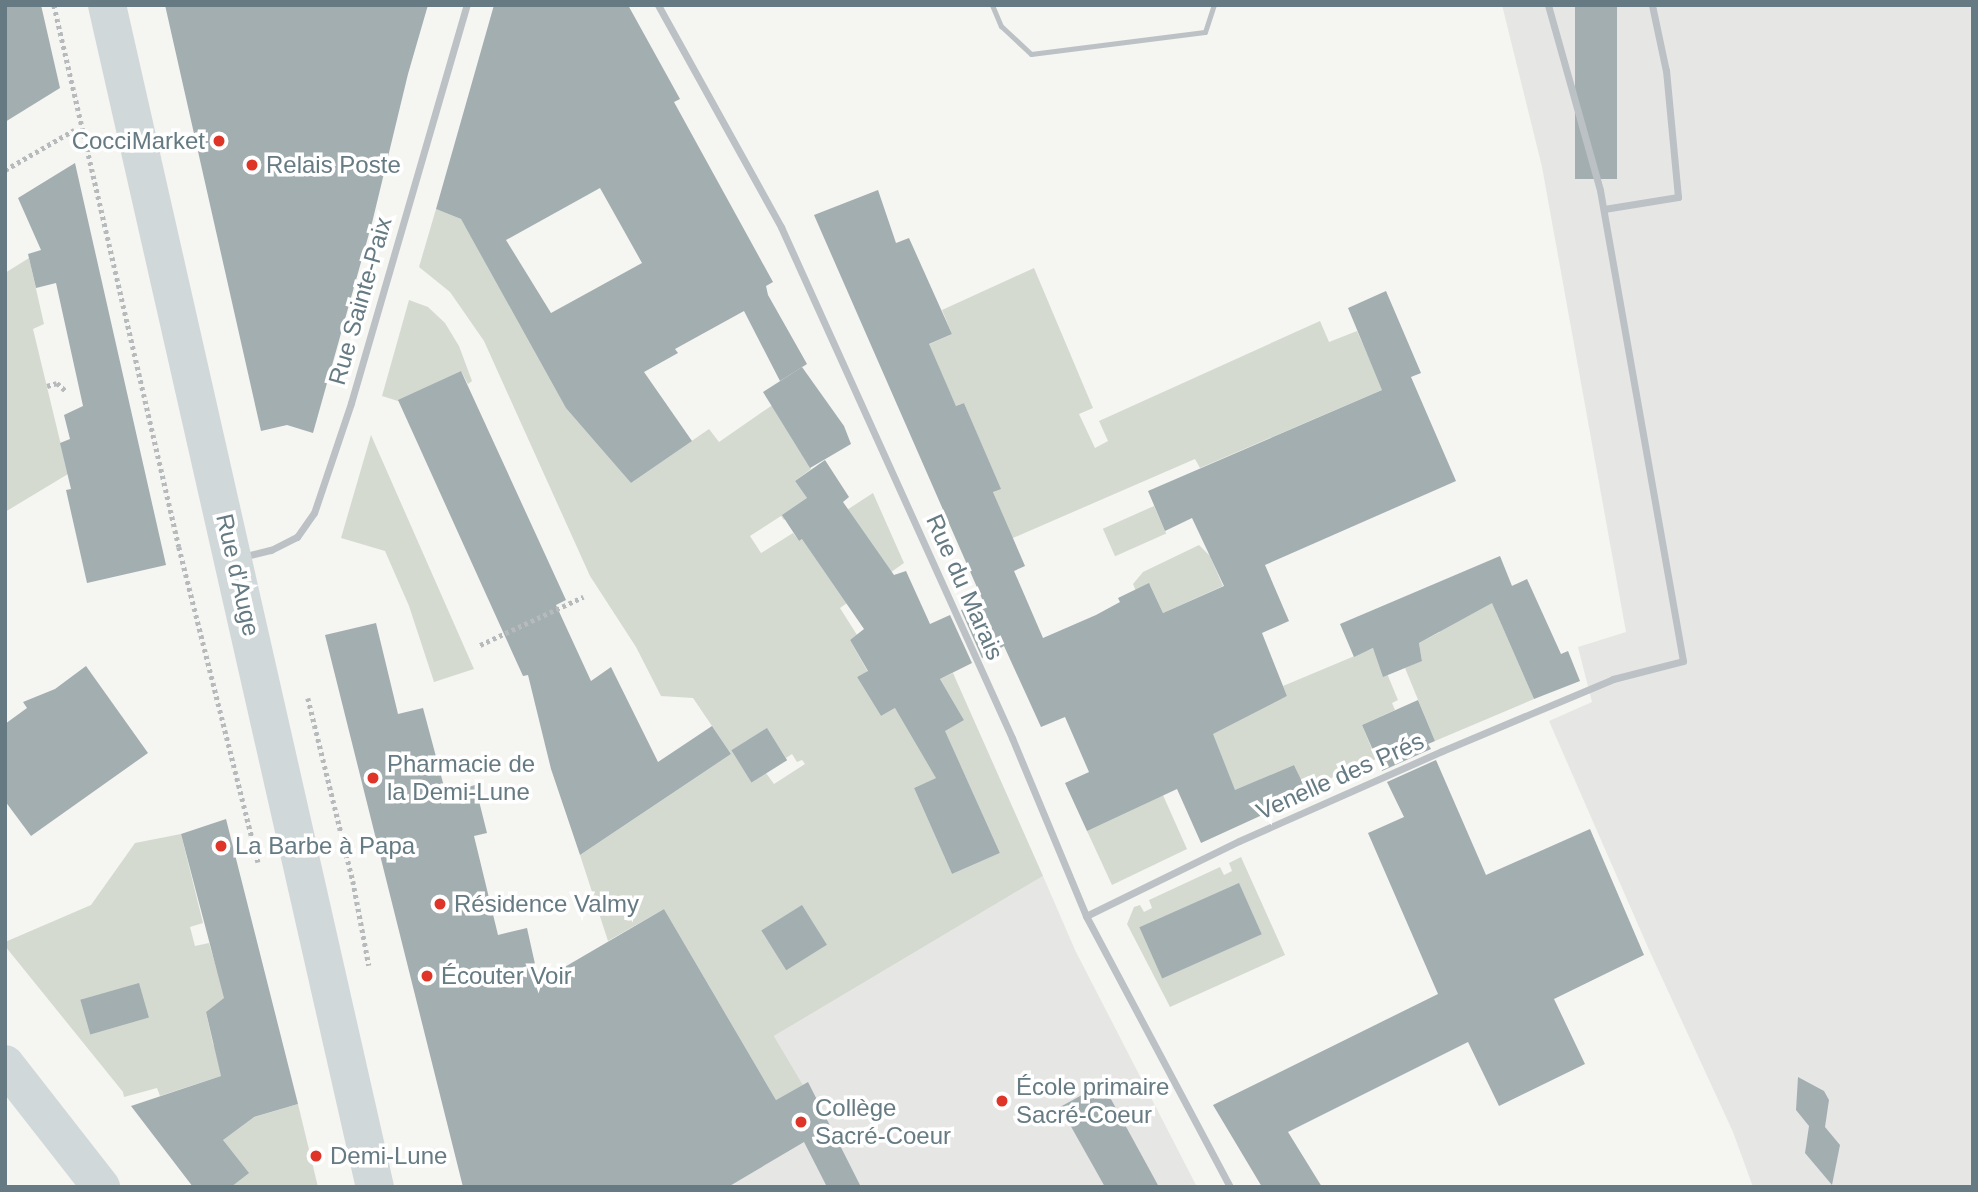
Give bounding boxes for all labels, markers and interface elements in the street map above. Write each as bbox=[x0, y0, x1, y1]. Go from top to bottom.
place label: CocciMarket bbox=[72, 127, 205, 155]
marker: CocciMarket bbox=[211, 133, 227, 149]
place label: Relais Poste bbox=[266, 151, 401, 179]
marker: Relais Poste bbox=[244, 157, 260, 173]
street label: Rue Sainte-Paix bbox=[322, 214, 398, 388]
street label: Rue du Marais bbox=[920, 510, 1010, 664]
street label: Rue d'Auge bbox=[210, 511, 266, 639]
street label: Venelle des Prés bbox=[1252, 726, 1428, 826]
place label: Pharmacie de la Demi-Lune bbox=[387, 750, 535, 806]
marker: Pharmacie de la Demi-Lune bbox=[365, 770, 381, 786]
place label: La Barbe à Papa bbox=[235, 832, 415, 860]
marker: La Barbe à Papa bbox=[213, 838, 229, 854]
place label: Résidence Valmy bbox=[454, 890, 639, 918]
marker: Résidence Valmy bbox=[432, 896, 448, 912]
place label: Écouter Voir bbox=[441, 962, 572, 990]
marker: Écouter Voir bbox=[419, 968, 435, 984]
place label: École primaire Sacré-Coeur bbox=[1016, 1073, 1169, 1129]
marker: École primaire Sacré-Coeur bbox=[994, 1093, 1010, 1109]
place label: Collège Sacré-Coeur bbox=[815, 1094, 951, 1150]
marker: Collège Sacré-Coeur bbox=[793, 1114, 809, 1130]
place label: Demi-Lune bbox=[330, 1142, 447, 1170]
marker: Demi-Lune bbox=[308, 1148, 324, 1164]

